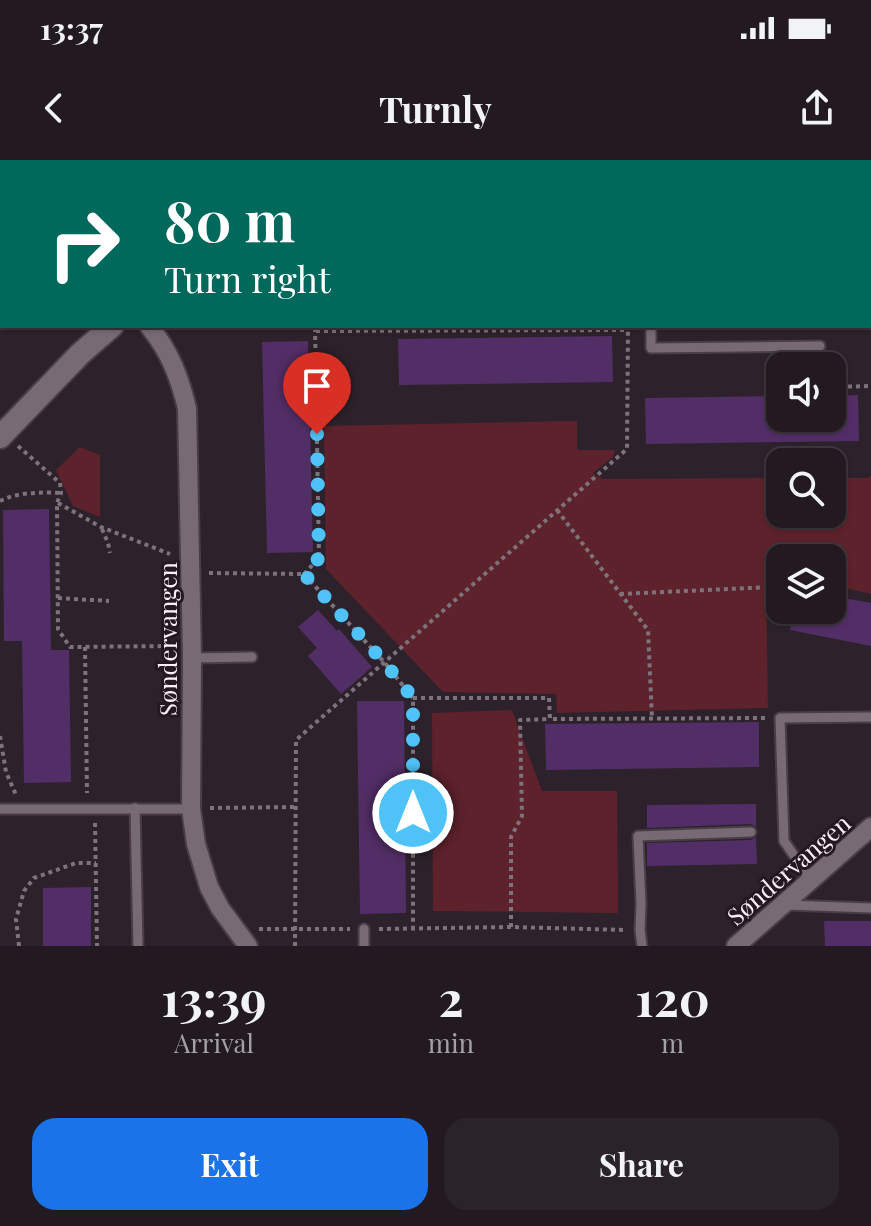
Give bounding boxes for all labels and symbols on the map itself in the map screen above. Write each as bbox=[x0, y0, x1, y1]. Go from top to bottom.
pin bbox=[283, 352, 351, 434]
street label: Søndervangen bbox=[151, 562, 183, 716]
position arrow bbox=[371, 771, 455, 855]
street label: Søndervangen bbox=[719, 806, 857, 932]

